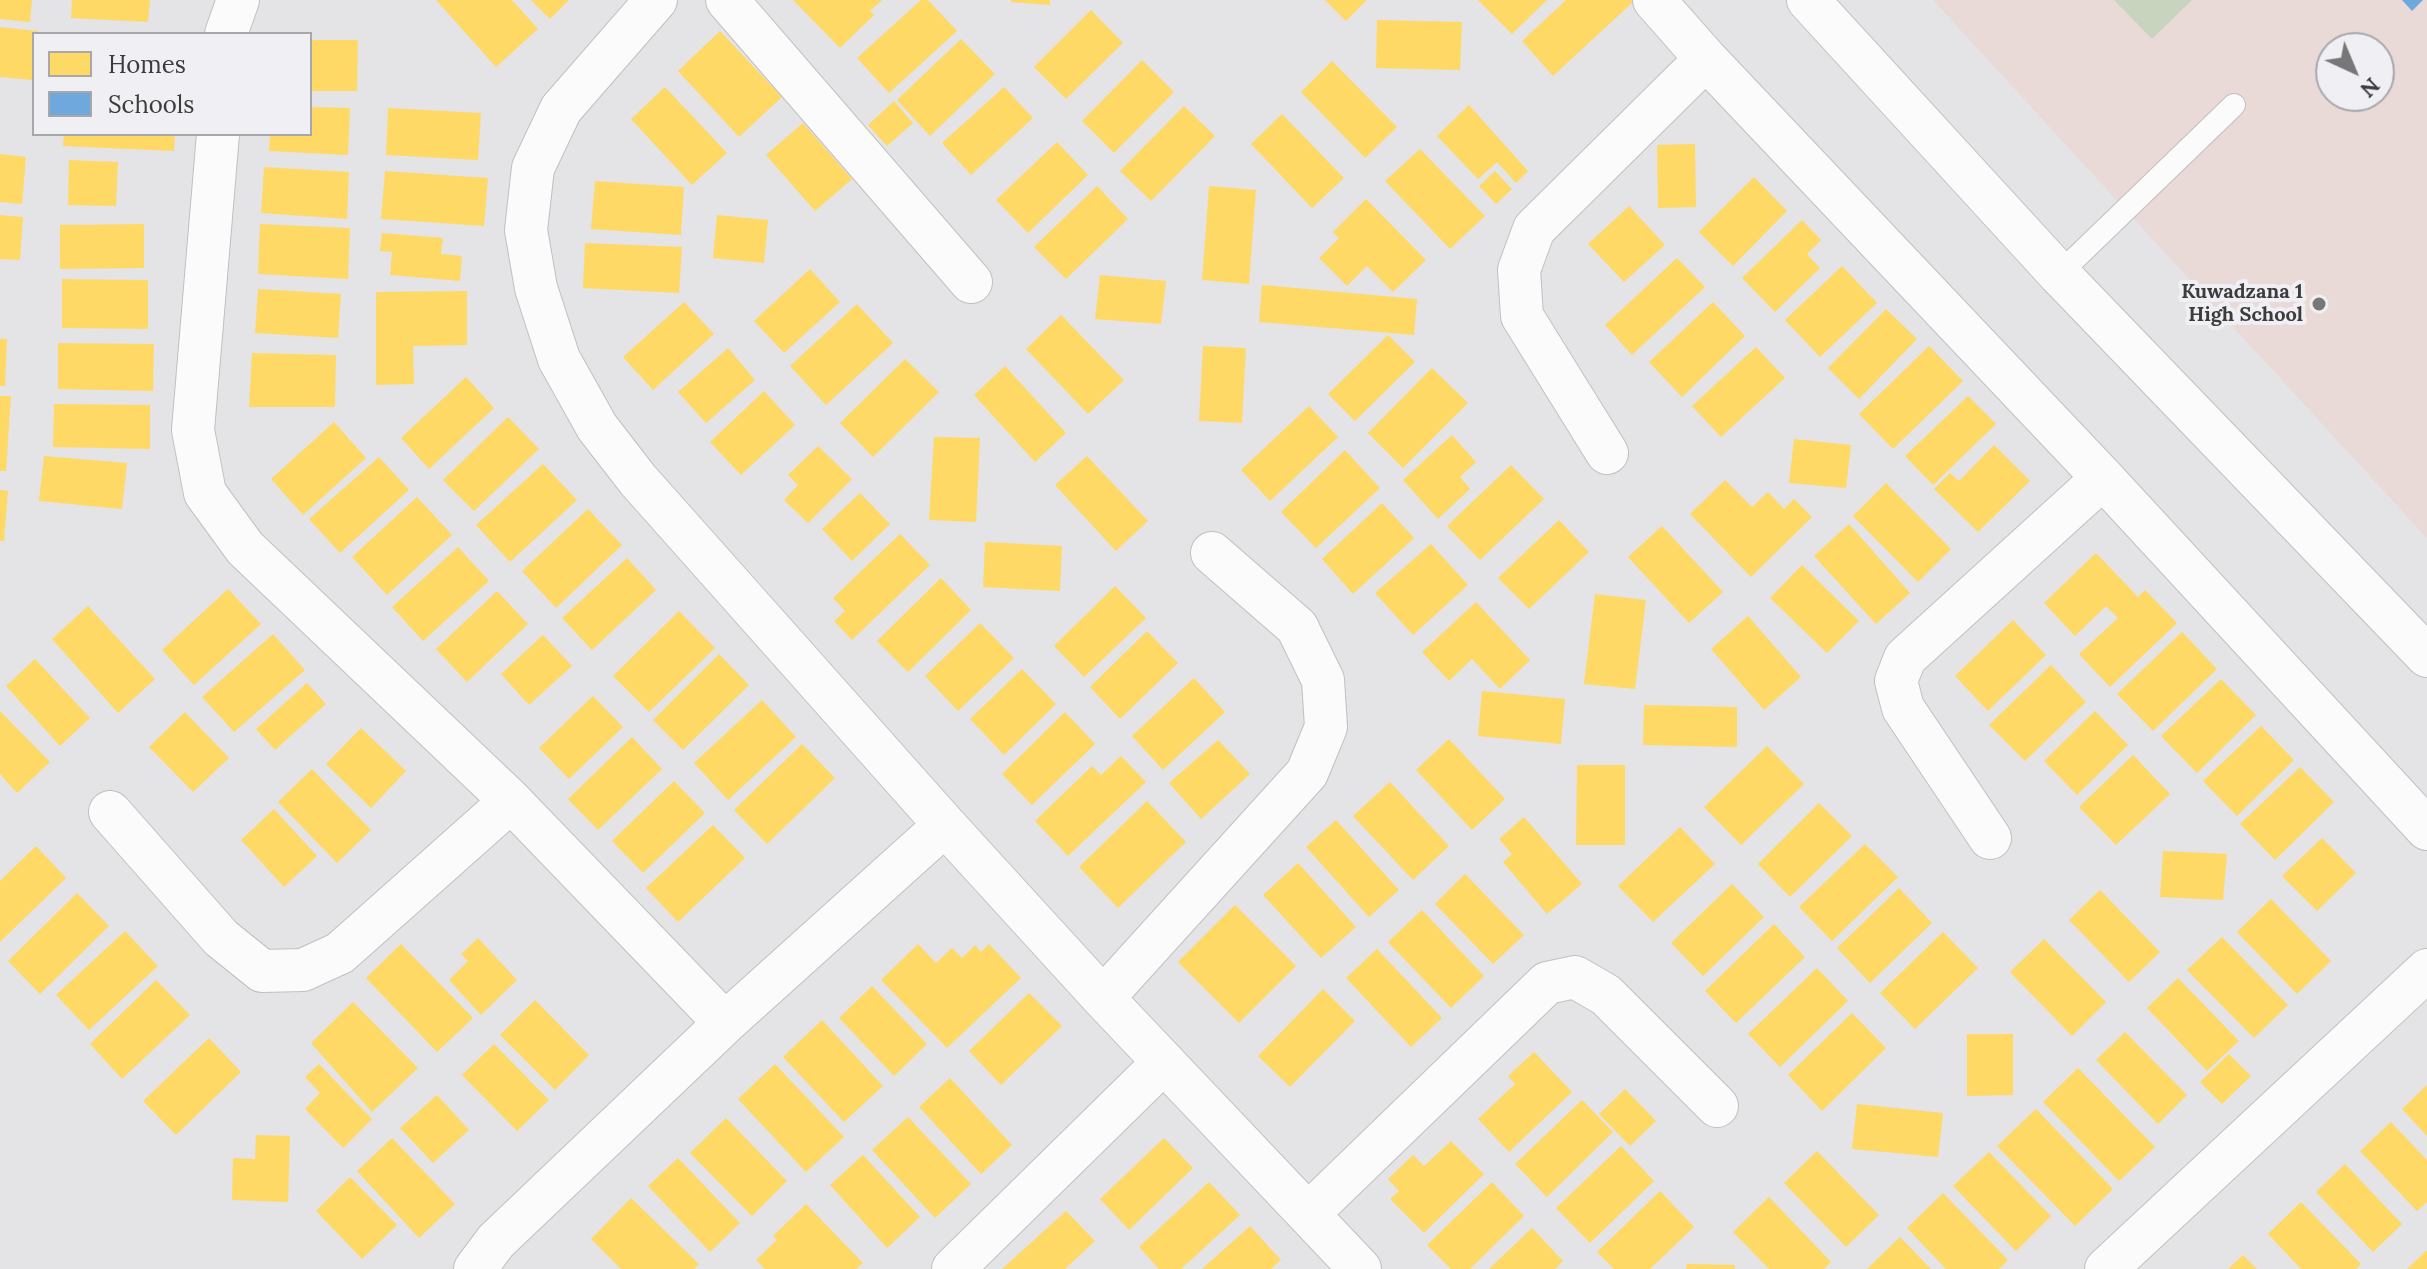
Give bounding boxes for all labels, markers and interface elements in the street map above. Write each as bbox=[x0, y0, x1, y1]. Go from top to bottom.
legend bbox=[32, 32, 312, 136]
north arrow bbox=[2315, 32, 2395, 112]
text: Homes bbox=[108, 49, 186, 80]
text: N bbox=[2354, 72, 2386, 104]
text: Schools bbox=[108, 89, 194, 120]
place label: Kuwadzana 1 High School bbox=[2181, 280, 2303, 327]
marker: Kuwadzana 1 High School bbox=[2310, 295, 2328, 313]

